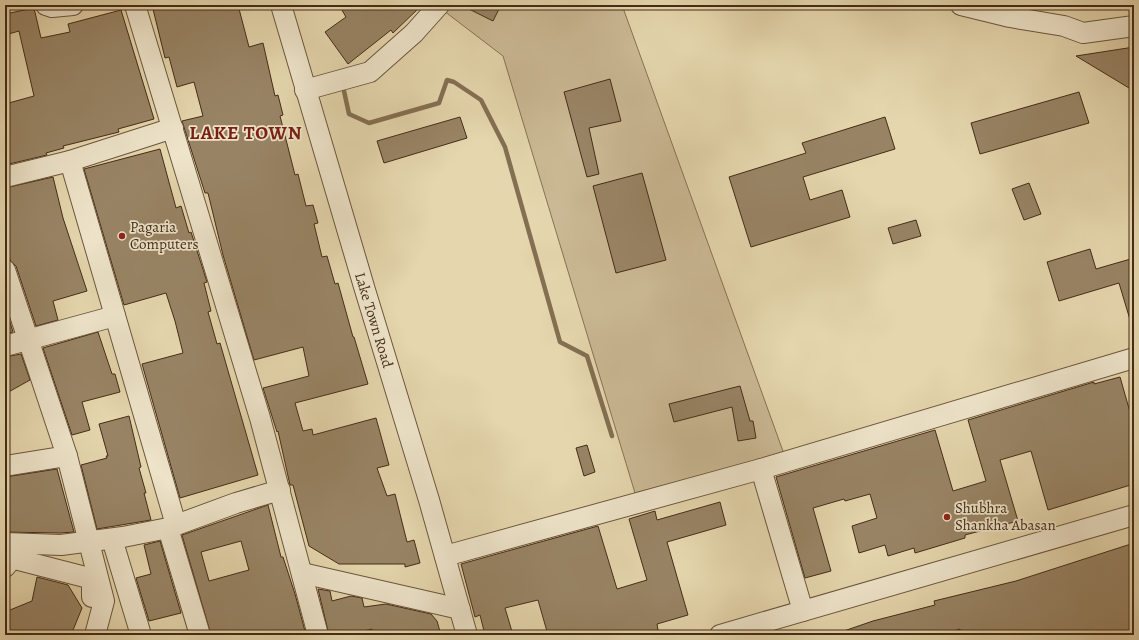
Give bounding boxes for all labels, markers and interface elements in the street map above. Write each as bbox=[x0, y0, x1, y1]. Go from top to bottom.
district label: LAKE TOWN bbox=[189, 120, 303, 146]
place label: Pagaria Computers bbox=[130, 217, 199, 254]
marker: Pagaria Computers bbox=[117, 231, 127, 241]
street label: Lake Town Road bbox=[350, 270, 398, 371]
place label: Shubhra Shankha Abasan bbox=[955, 498, 1056, 535]
marker: Shubhra Shankha Abasan bbox=[942, 512, 952, 522]

